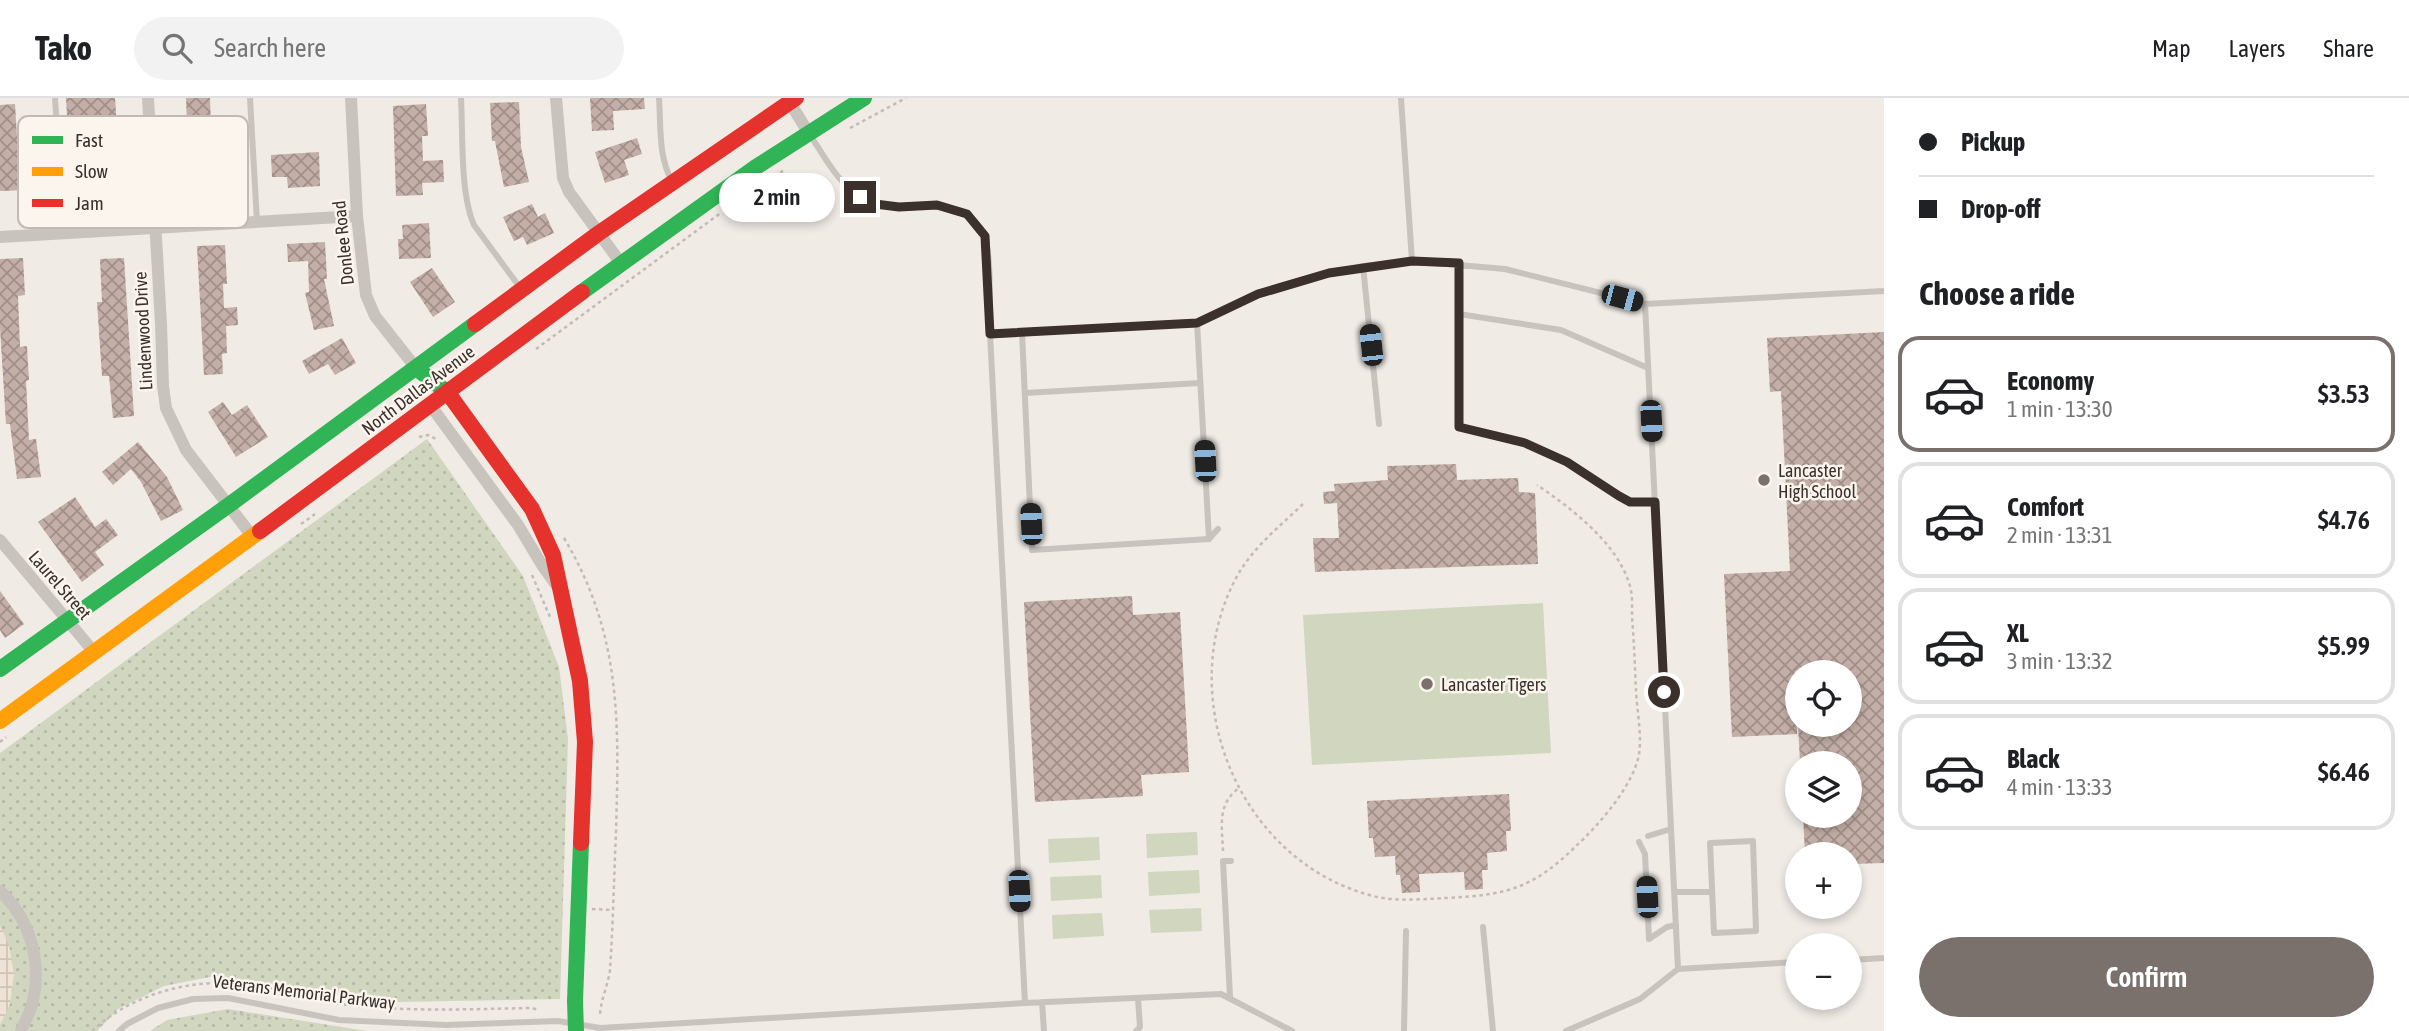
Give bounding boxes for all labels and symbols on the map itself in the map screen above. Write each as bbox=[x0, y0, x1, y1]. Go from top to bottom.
legend bbox=[18, 116, 248, 228]
text: Fast bbox=[75, 129, 103, 151]
text: Slow bbox=[75, 160, 109, 182]
callout: 2 min bbox=[720, 172, 836, 222]
route end bbox=[844, 181, 876, 213]
text: Jam bbox=[75, 192, 104, 214]
street label: Donlee Road bbox=[328, 200, 358, 286]
street label: Lindenwood Drive bbox=[129, 271, 157, 391]
car bbox=[1599, 282, 1646, 314]
car bbox=[1359, 323, 1384, 367]
street label: North Dallas Avenue bbox=[358, 341, 478, 439]
car bbox=[1640, 399, 1663, 443]
car bbox=[1194, 439, 1217, 483]
place label: Lancaster High School bbox=[1778, 460, 1856, 502]
marker: Lancaster High School bbox=[1756, 472, 1772, 488]
car bbox=[1020, 502, 1043, 546]
street label: Laurel Street bbox=[24, 546, 96, 624]
place label: Lancaster Tigers bbox=[1441, 674, 1546, 695]
marker: Lancaster Tigers bbox=[1419, 676, 1435, 692]
route start bbox=[1648, 676, 1680, 708]
car bbox=[1008, 869, 1031, 913]
car bbox=[1636, 875, 1659, 919]
street label: Veterans Memorial Parkway bbox=[212, 970, 396, 1014]

